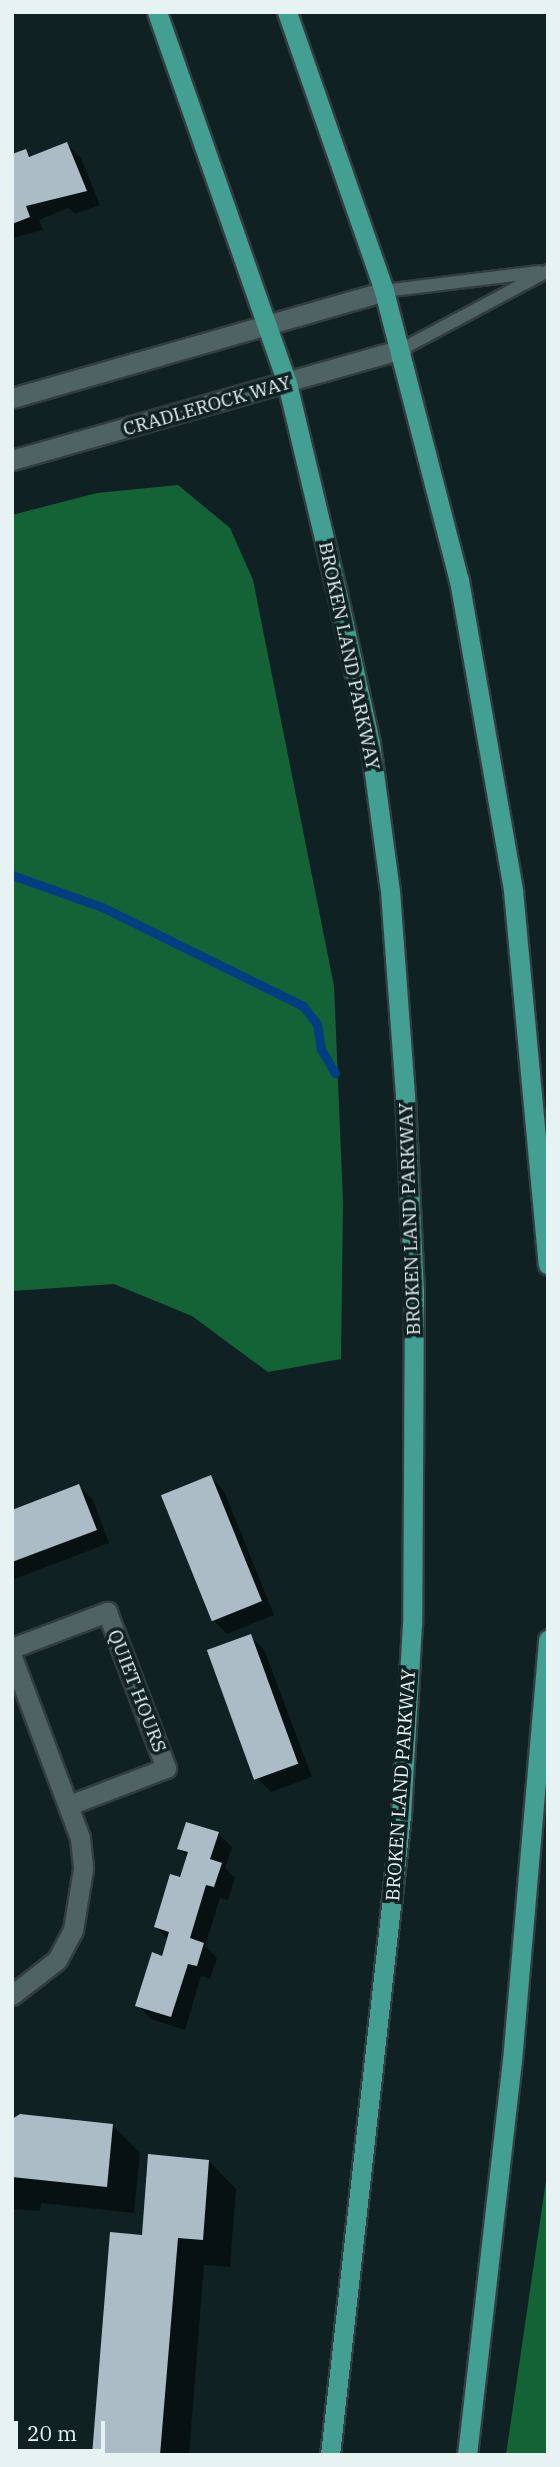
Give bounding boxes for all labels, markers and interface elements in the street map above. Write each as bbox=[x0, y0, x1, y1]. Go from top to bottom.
street label: CRADLEROCK WAY bbox=[120, 371, 294, 441]
street label: BROKEN LAND PARKWAY bbox=[314, 540, 384, 772]
street label: BROKEN LAND PARKWAY bbox=[395, 1102, 425, 1336]
street label: QUIET HOURS bbox=[103, 1626, 171, 1756]
street label: BROKEN LAND PARKWAY bbox=[382, 1668, 420, 1902]
scale bar bbox=[18, 2408, 108, 2452]
text: 20 m bbox=[27, 2419, 77, 2447]

